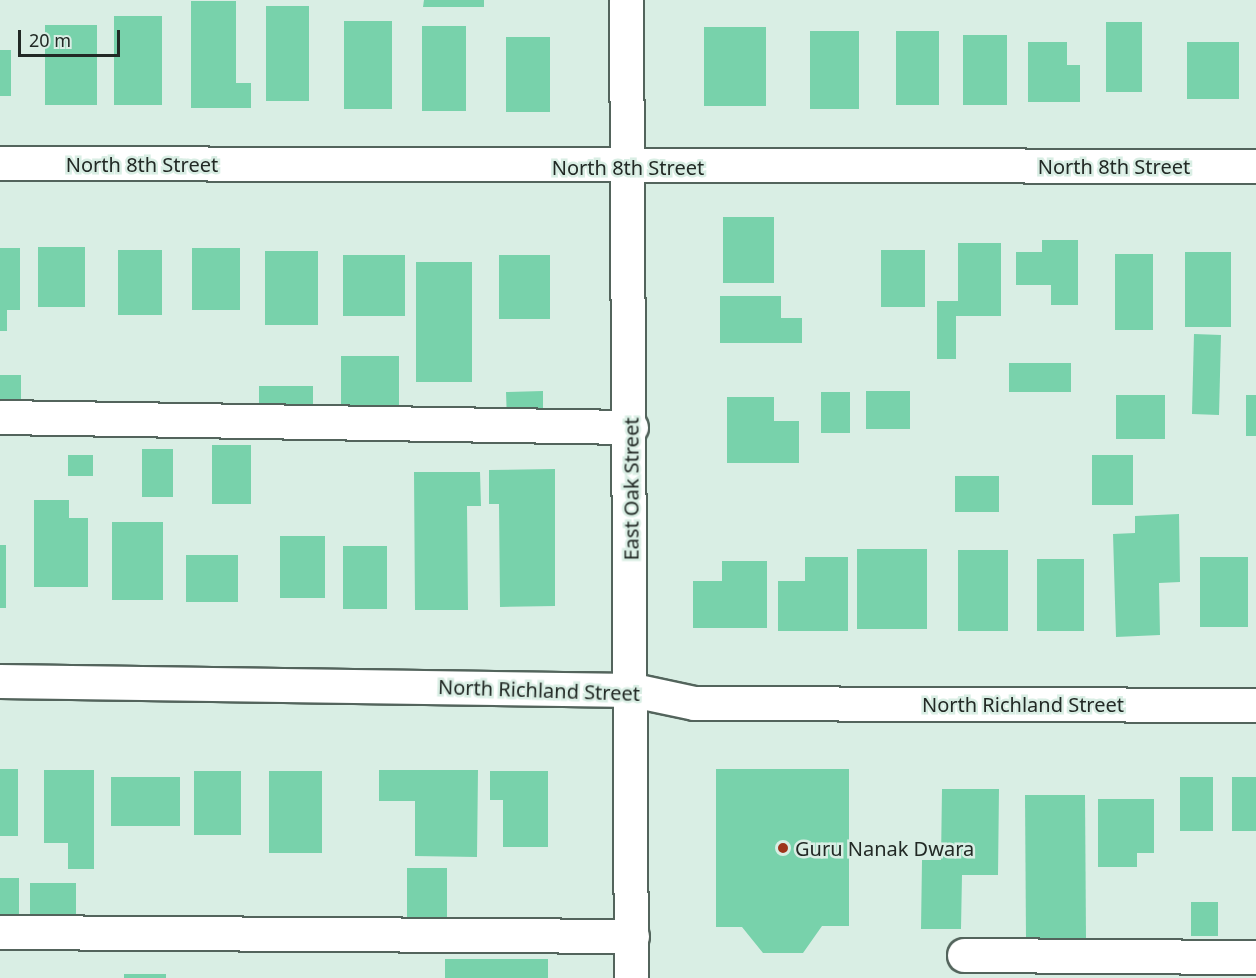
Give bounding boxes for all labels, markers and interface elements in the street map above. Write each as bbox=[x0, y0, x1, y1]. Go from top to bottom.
scale bar bbox=[21, 18, 123, 56]
text: 20 m bbox=[29, 28, 71, 52]
street label: North 8th Street bbox=[66, 152, 218, 176]
street label: North 8th Street bbox=[1038, 154, 1190, 178]
street label: North 8th Street bbox=[552, 155, 704, 179]
street label: East Oak Street bbox=[619, 418, 643, 560]
street label: North Richland Street bbox=[438, 674, 640, 706]
street label: North Richland Street bbox=[922, 692, 1124, 716]
place label: Guru Nanak Dwara bbox=[795, 836, 974, 860]
marker: Guru Nanak Dwara bbox=[776, 841, 790, 855]

